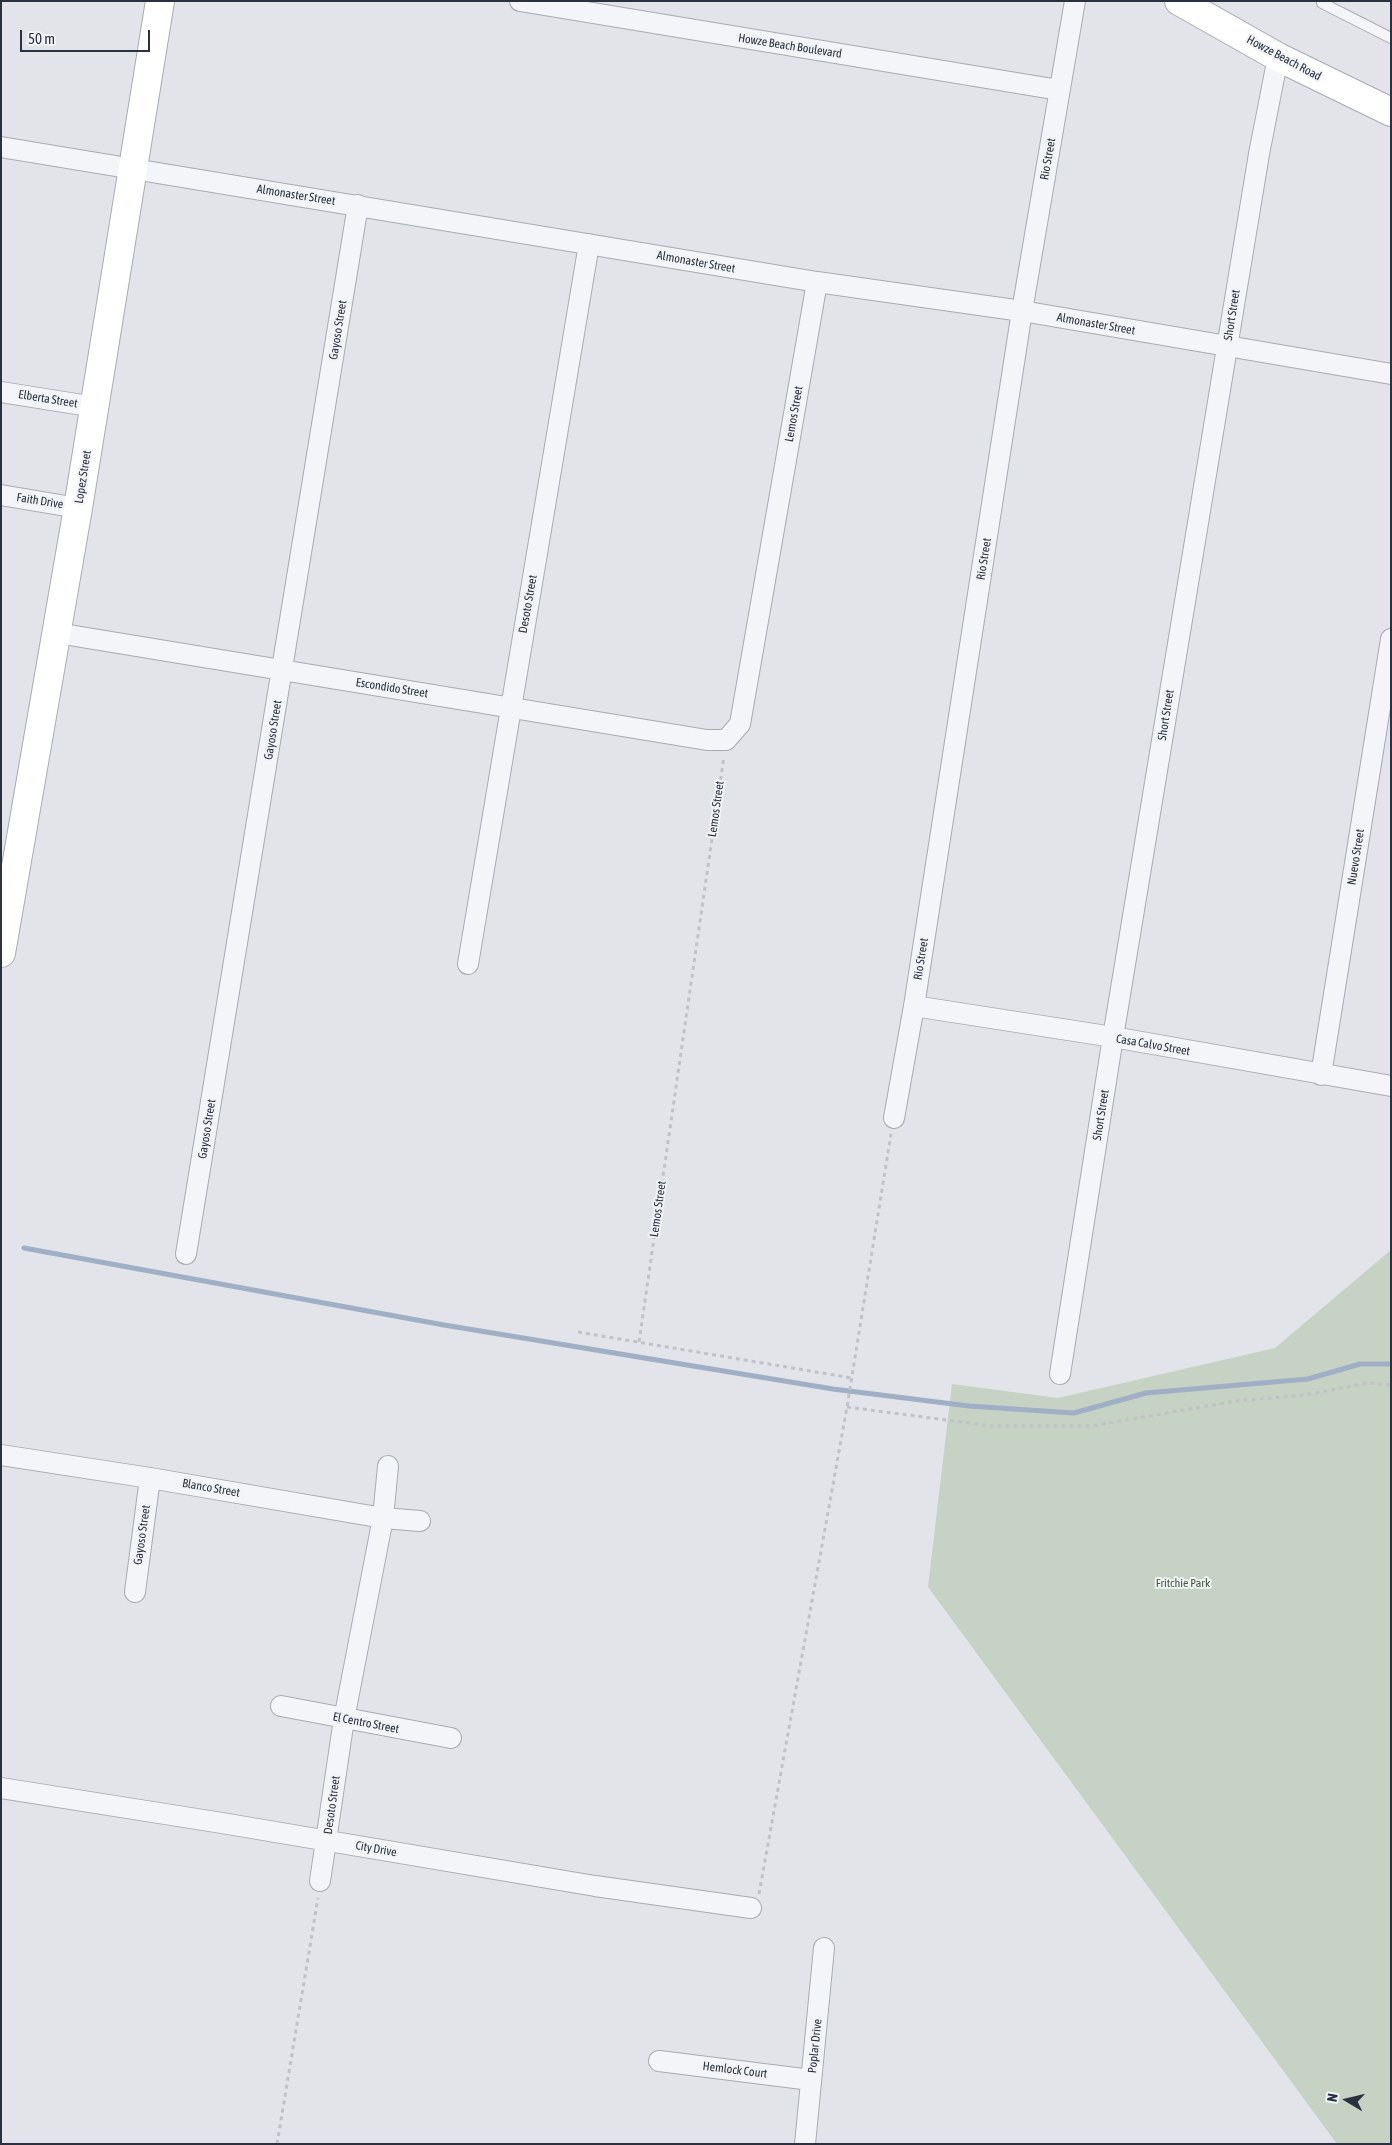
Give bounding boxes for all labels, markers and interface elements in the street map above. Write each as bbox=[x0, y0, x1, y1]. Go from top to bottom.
scale bar bbox=[22, 20, 152, 52]
text: 50 m bbox=[28, 30, 55, 47]
street label: Howze Beach Boulevard bbox=[737, 31, 843, 61]
street label: Howze Beach Road bbox=[1244, 32, 1324, 84]
street label: Rio Street bbox=[1037, 137, 1059, 181]
street label: Almonaster Street bbox=[256, 182, 336, 208]
street label: Almonaster Street bbox=[656, 248, 736, 276]
street label: Short Street bbox=[1221, 289, 1243, 341]
street label: Gayoso Street bbox=[326, 299, 350, 361]
street label: Almonaster Street bbox=[1056, 310, 1136, 338]
street label: Lemos Street bbox=[782, 385, 806, 443]
street label: Elberta Street bbox=[17, 387, 79, 411]
street label: Lopez Street bbox=[72, 449, 94, 505]
street label: Faith Drive bbox=[16, 490, 64, 512]
street label: Rio Street bbox=[974, 537, 994, 581]
street label: Desoto Street bbox=[516, 574, 540, 634]
street label: Escondido Street bbox=[355, 675, 429, 701]
street label: Short Street bbox=[1155, 689, 1177, 741]
street label: Gayoso Street bbox=[261, 699, 285, 761]
street label: Lemos Street bbox=[705, 780, 727, 838]
street label: Nuevo Street bbox=[1344, 828, 1368, 886]
street label: Rio Street bbox=[911, 937, 931, 981]
street label: Casa Calvo Street bbox=[1115, 1031, 1191, 1059]
street label: Short Street bbox=[1090, 1089, 1112, 1141]
street label: Gayoso Street bbox=[195, 1098, 219, 1160]
street label: Lemos Street bbox=[647, 1180, 669, 1238]
street label: Blanco Street bbox=[181, 1476, 241, 1500]
street label: Gayoso Street bbox=[131, 1504, 153, 1566]
park label: Fritchie Park bbox=[1156, 1576, 1210, 1590]
street label: El Centro Street bbox=[332, 1710, 400, 1736]
street label: Desoto Street bbox=[321, 1775, 343, 1835]
street label: City Drive bbox=[354, 1838, 398, 1860]
street label: Poplar Drive bbox=[805, 2018, 825, 2074]
street label: Hemlock Court bbox=[702, 2059, 768, 2081]
north arrow bbox=[1322, 2075, 1372, 2125]
text: N bbox=[1324, 2092, 1341, 2103]

